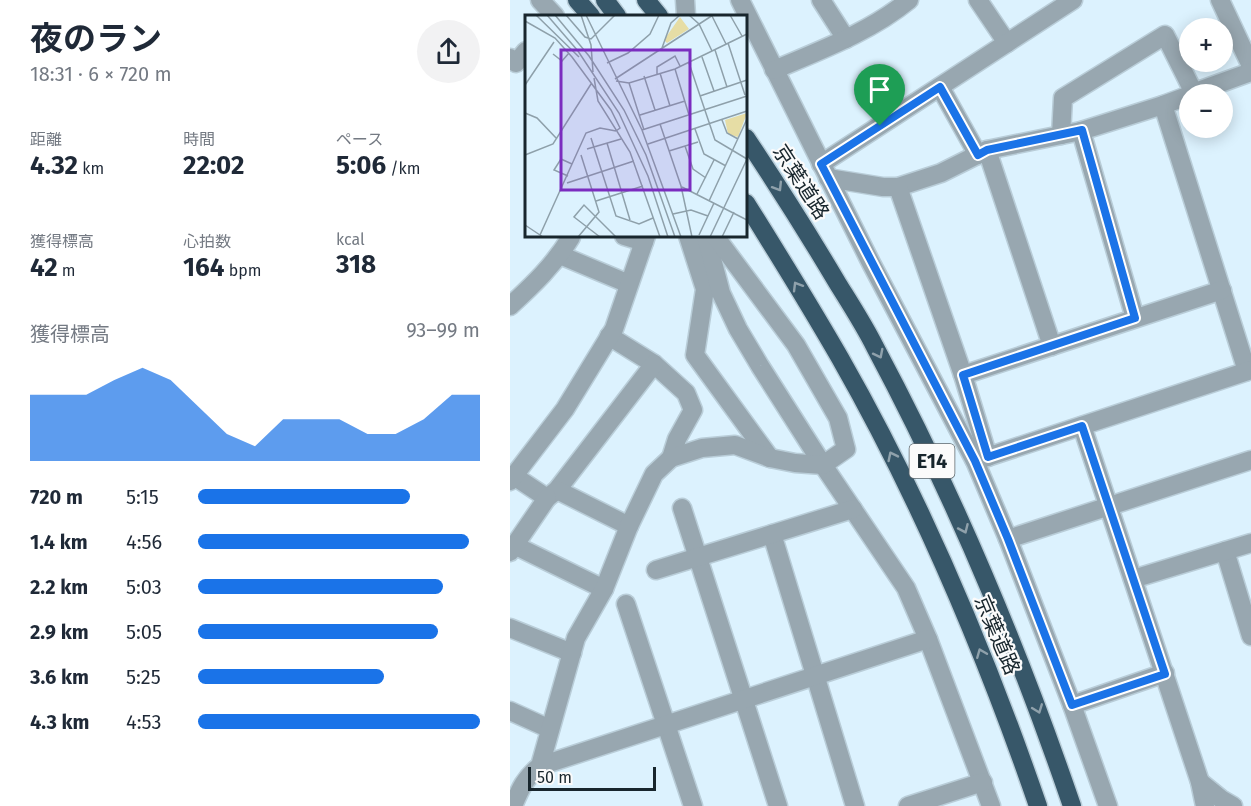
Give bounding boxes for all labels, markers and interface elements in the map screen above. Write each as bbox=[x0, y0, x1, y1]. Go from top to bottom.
inset map bbox=[525, 15, 747, 237]
map controls bbox=[1179, 18, 1233, 138]
button: + bbox=[1179, 18, 1233, 72]
text: 夜のラン bbox=[30, 19, 162, 59]
button: share bbox=[417, 20, 480, 83]
text: 18:31 · 6 × 720 m bbox=[30, 62, 172, 86]
pin bbox=[854, 64, 905, 126]
icon: arrive bbox=[863, 73, 896, 106]
button: − bbox=[1179, 84, 1233, 138]
text: 距離 bbox=[30, 130, 62, 149]
text: 時間 bbox=[183, 130, 215, 149]
text: ペース bbox=[336, 130, 383, 149]
street label: 京葉道路 bbox=[767, 140, 835, 224]
text: 4.32 bbox=[30, 150, 78, 181]
text: 22:02 bbox=[183, 150, 245, 181]
text: 5:06 bbox=[336, 150, 386, 181]
text: km bbox=[78, 159, 104, 178]
text: /km bbox=[386, 159, 421, 178]
one-way arrow bbox=[771, 180, 782, 191]
text: kcal bbox=[336, 230, 365, 249]
text: 獲得標高 bbox=[30, 232, 94, 251]
text: 心拍数 bbox=[183, 232, 231, 251]
text: 318 bbox=[336, 249, 376, 280]
text: 42 bbox=[30, 252, 58, 283]
text: 164 bbox=[183, 252, 224, 283]
text: m bbox=[58, 261, 76, 280]
text: bpm bbox=[224, 261, 261, 280]
one-way arrow bbox=[793, 282, 805, 292]
text: 93–99 m bbox=[406, 318, 480, 342]
text: 獲得標高 bbox=[30, 322, 110, 346]
one-way arrow bbox=[872, 347, 883, 358]
road number: E14 bbox=[910, 444, 954, 478]
one-way arrow bbox=[887, 451, 899, 462]
text: 720 m bbox=[30, 485, 83, 509]
text: 5:15 bbox=[126, 485, 159, 509]
one-way arrow bbox=[957, 523, 969, 534]
text: 1.4 km bbox=[30, 530, 88, 554]
text: 4:56 bbox=[126, 530, 162, 554]
text: 2.2 km bbox=[30, 575, 88, 599]
text: 5:03 bbox=[126, 575, 162, 599]
street label: 京葉道路 bbox=[969, 591, 1025, 679]
text: 2.9 km bbox=[30, 620, 89, 644]
text: 5:05 bbox=[126, 620, 162, 644]
one-way arrow bbox=[975, 648, 988, 659]
text: 3.6 km bbox=[30, 665, 89, 689]
text: 5:25 bbox=[126, 665, 161, 689]
one-way arrow bbox=[1031, 704, 1044, 714]
text: 4.3 km bbox=[30, 710, 90, 734]
text: 4:53 bbox=[126, 710, 161, 734]
scale bar bbox=[528, 764, 656, 792]
text: 50 m bbox=[537, 768, 572, 787]

